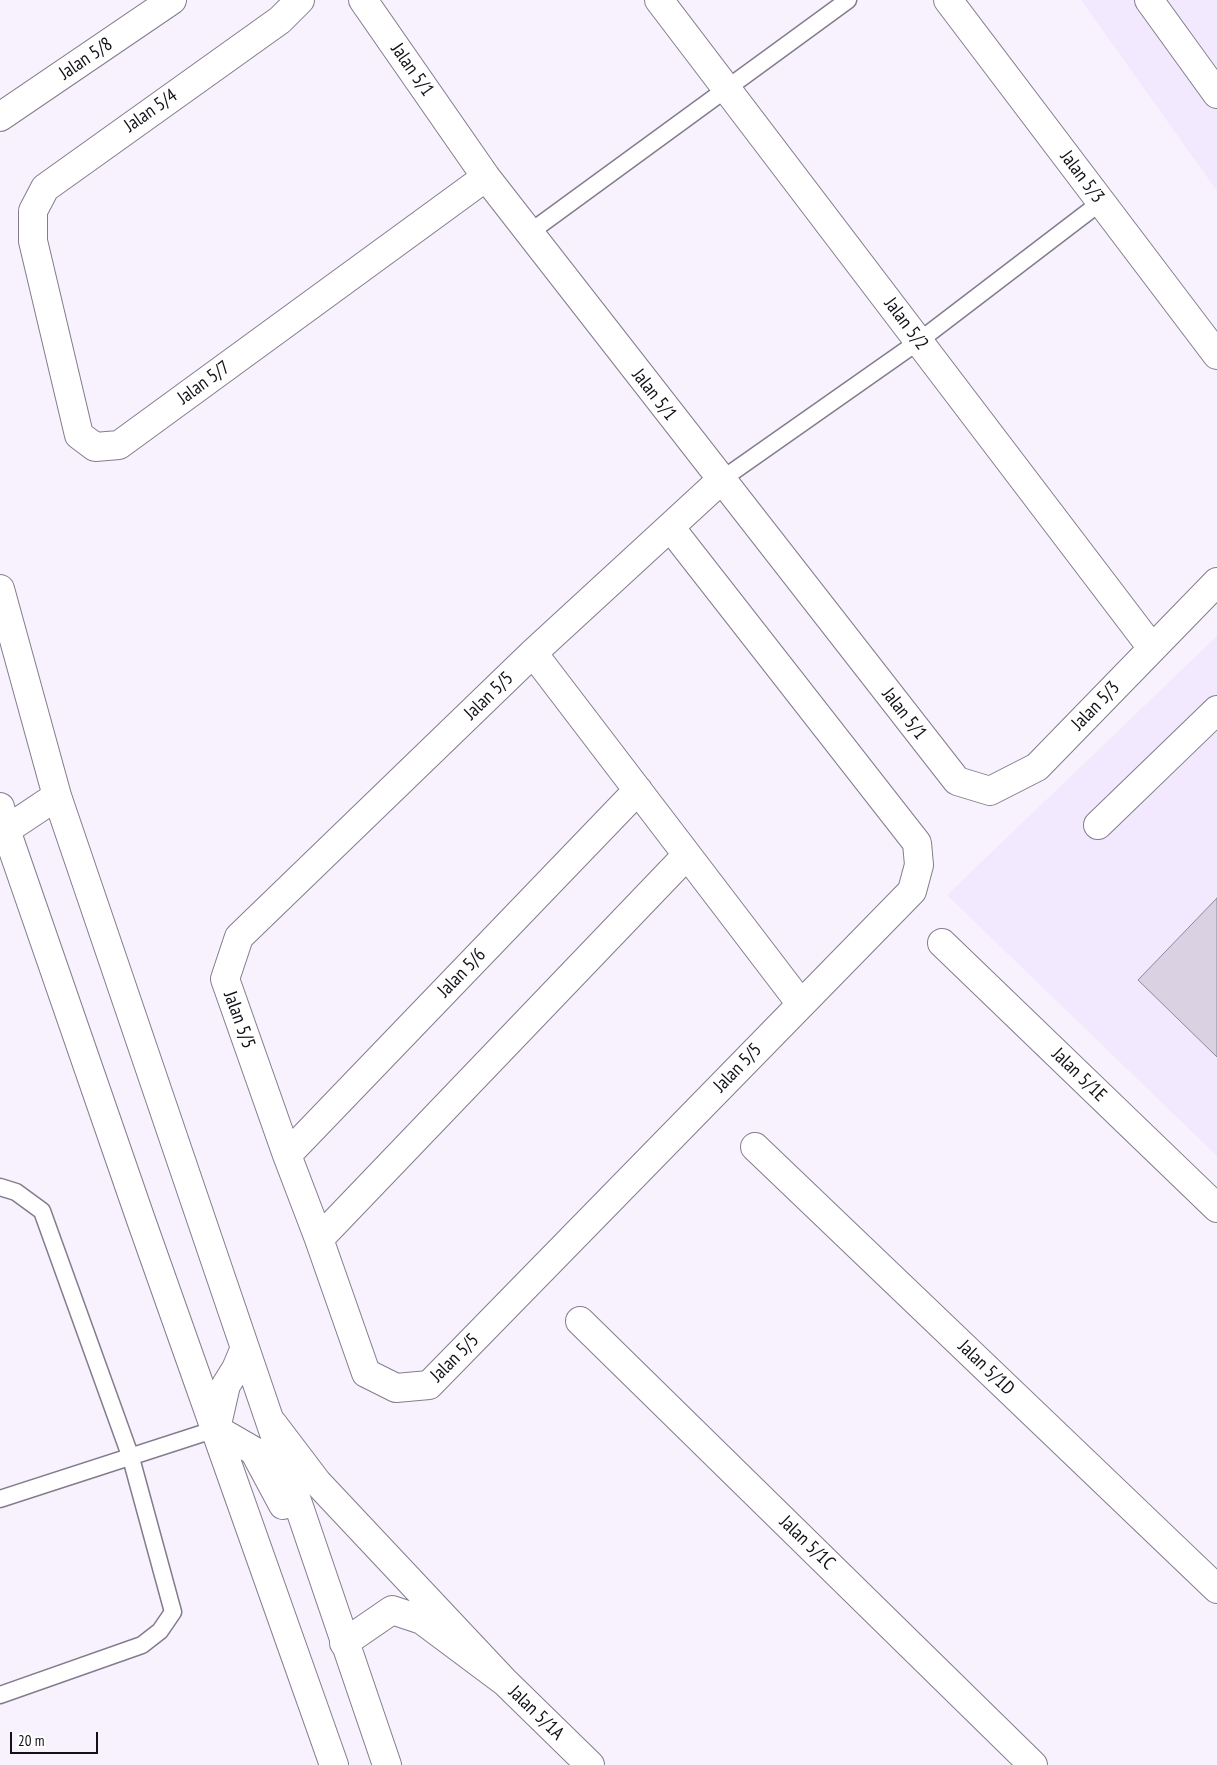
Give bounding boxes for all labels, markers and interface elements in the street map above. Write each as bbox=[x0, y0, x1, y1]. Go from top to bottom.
street label: Jalan 5/8 bbox=[55, 33, 117, 85]
street label: Jalan 5/1 bbox=[386, 39, 438, 101]
street label: Jalan 5/4 bbox=[120, 85, 182, 137]
street label: Jalan 5/3 bbox=[1055, 146, 1109, 208]
street label: Jalan 5/2 bbox=[879, 293, 933, 355]
street label: Jalan 5/7 bbox=[173, 356, 235, 410]
street label: Jalan 5/1 bbox=[627, 365, 681, 425]
street label: Jalan 5/5 bbox=[460, 667, 518, 725]
street label: Jalan 5/3 bbox=[1067, 677, 1125, 735]
street label: Jalan 5/1 bbox=[877, 684, 931, 744]
street label: Jalan 5/6 bbox=[433, 944, 491, 1002]
street label: Jalan 5/5 bbox=[218, 988, 260, 1052]
street label: Jalan 5/5 bbox=[709, 1039, 767, 1097]
street label: Jalan 5/1E bbox=[1047, 1043, 1111, 1107]
street label: Jalan 5/5 bbox=[426, 1329, 484, 1387]
street label: Jalan 5/1D bbox=[953, 1336, 1019, 1400]
street label: Jalan 5/1C bbox=[775, 1511, 839, 1575]
street label: Jalan 5/1A bbox=[504, 1681, 568, 1745]
scale bar bbox=[12, 1722, 100, 1754]
text: 20 m bbox=[18, 1731, 44, 1750]

